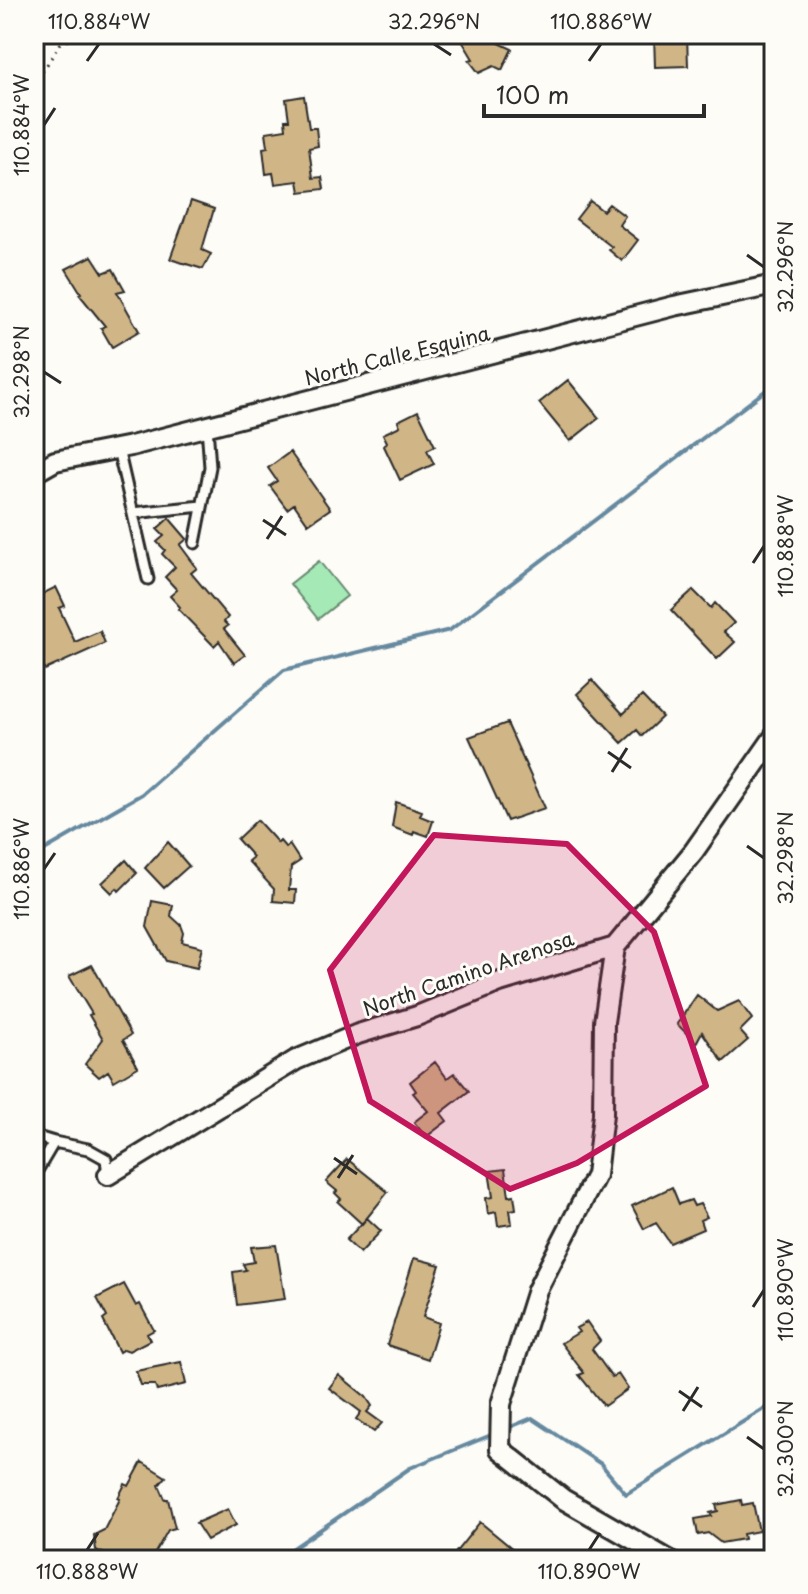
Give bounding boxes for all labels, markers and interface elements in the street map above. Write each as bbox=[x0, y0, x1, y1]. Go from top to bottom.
text: 110.884°W bbox=[48, 6, 151, 36]
text: 32.296°N bbox=[388, 6, 480, 36]
text: 110.886°W bbox=[550, 6, 652, 36]
scale bar bbox=[484, 68, 704, 118]
text: 110.884°W bbox=[6, 73, 36, 176]
text: 100 m bbox=[496, 76, 569, 112]
text: 32.296°N bbox=[770, 221, 800, 313]
street label: North Calle Esquina bbox=[301, 317, 493, 393]
text: 32.298°N bbox=[6, 325, 36, 419]
text: 110.888°W bbox=[770, 494, 800, 597]
text: 32.298°N bbox=[770, 811, 800, 905]
text: 110.886°W bbox=[6, 818, 36, 920]
street label: North Camino Arenosa bbox=[358, 923, 578, 1023]
text: 110.890°W bbox=[770, 1238, 800, 1342]
text: 32.300°N bbox=[770, 1400, 800, 1498]
text: 110.888°W bbox=[36, 1556, 139, 1586]
text: 110.890°W bbox=[537, 1556, 641, 1586]

